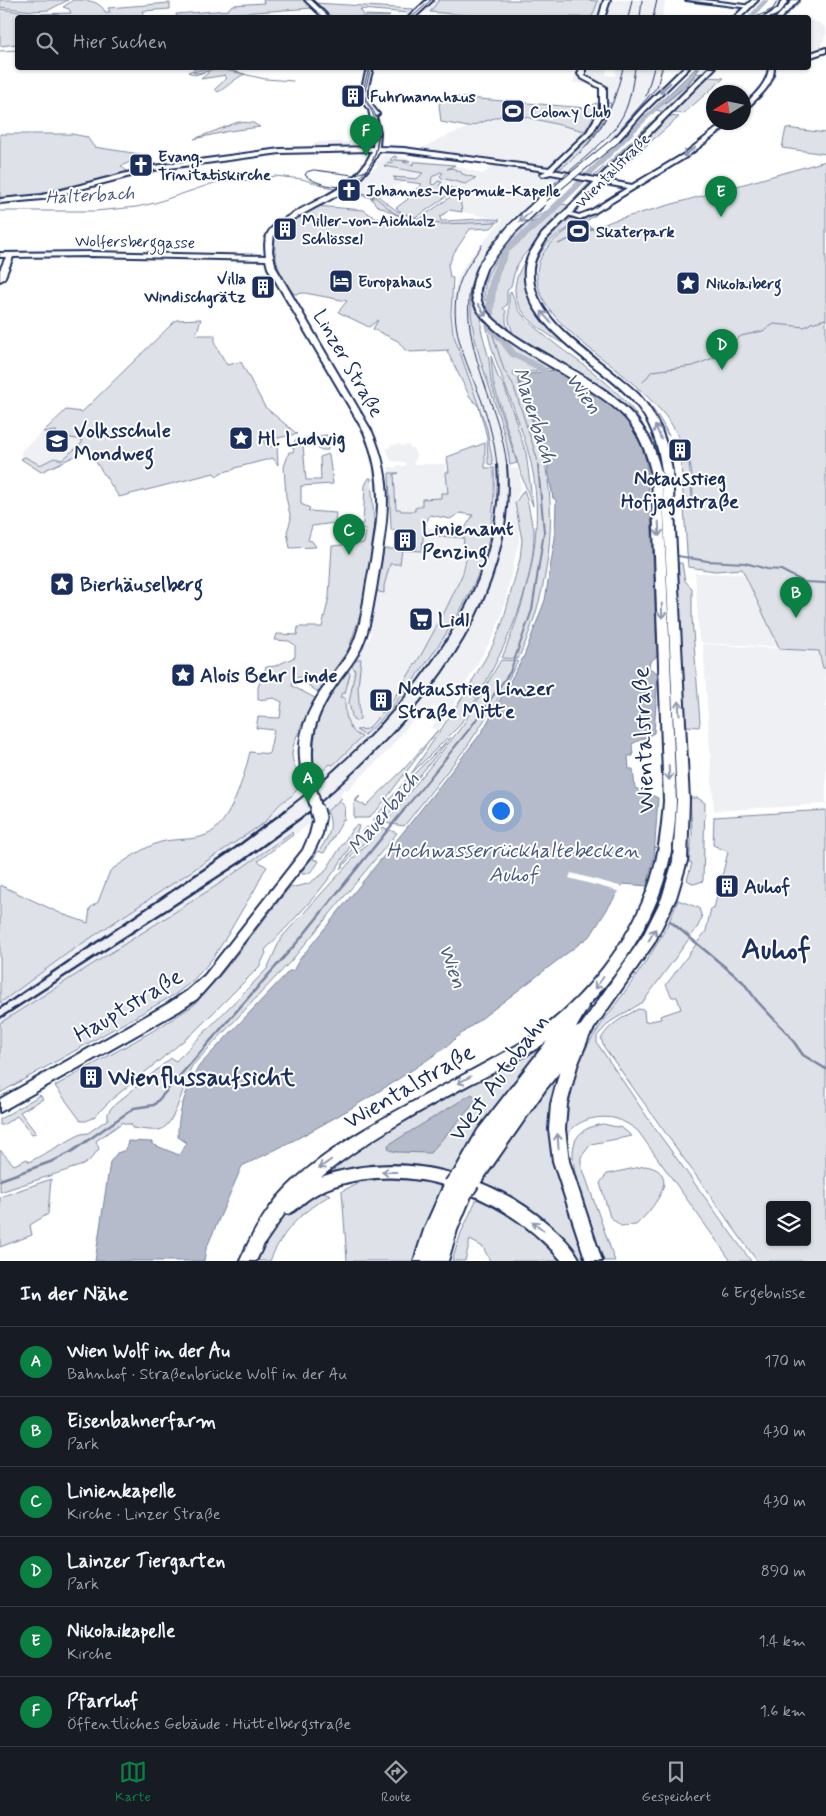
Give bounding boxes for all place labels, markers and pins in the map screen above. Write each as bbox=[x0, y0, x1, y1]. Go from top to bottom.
building icon: Fuhrmannhaus bbox=[340, 83, 366, 109]
place label: Fuhrmannhaus bbox=[370, 87, 476, 108]
sports icon: Colony Club bbox=[500, 98, 526, 124]
place label: Colony Club bbox=[530, 102, 611, 123]
pin: F bbox=[350, 115, 382, 156]
place label: Evang. Trinitatiskirche bbox=[158, 147, 271, 186]
church icon: Evang. Trinitatiskirche bbox=[128, 152, 154, 178]
pin: E bbox=[705, 176, 737, 217]
church icon: Johannes-Nepomuk-Kapelle bbox=[336, 177, 362, 203]
place label: Johannes-Nepomuk-Kapelle bbox=[366, 181, 561, 202]
place label: Miller-von-Aichholz Schlössel bbox=[302, 211, 436, 250]
building icon: Miller-von-Aichholz Schlössel bbox=[272, 216, 298, 242]
sports icon: Skaterpark bbox=[565, 218, 591, 244]
place label: Skaterpark bbox=[596, 222, 675, 243]
hotel icon: Europahaus bbox=[328, 268, 354, 294]
place label: Villa Windischgrätz bbox=[143, 269, 246, 309]
place icon: Nikolaiberg bbox=[675, 270, 701, 296]
place label: Europahaus bbox=[358, 272, 433, 293]
building icon: Villa Windischgrätz bbox=[250, 274, 276, 300]
place label: Nikolaiberg bbox=[706, 274, 782, 297]
pin: D bbox=[706, 329, 738, 370]
place label: Volksschule Mondweg bbox=[74, 418, 171, 470]
place icon: Hl. Ludwig bbox=[228, 425, 254, 451]
place label: Hl. Ludwig bbox=[258, 426, 346, 453]
school or university icon: Volksschule Mondweg bbox=[44, 428, 70, 454]
building icon: Notausstieg Hofjagdstraße bbox=[667, 437, 693, 463]
place label: Notausstieg Hofjagdstraße bbox=[621, 466, 739, 516]
pin: C bbox=[333, 514, 365, 555]
place label: Linienamt Penzing bbox=[422, 516, 514, 568]
building icon: Linienamt Penzing bbox=[392, 527, 418, 553]
place icon: Bierhäuselberg bbox=[49, 571, 75, 597]
place label: Bierhäuselberg bbox=[80, 572, 203, 601]
pin: B bbox=[780, 577, 812, 618]
supermarket icon: Lidl bbox=[408, 606, 434, 632]
place label: Lidl bbox=[438, 607, 469, 634]
place icon: Alois Behr Linde bbox=[170, 662, 196, 688]
place label: Alois Behr Linde bbox=[200, 663, 337, 690]
place label: Notausstieg Linzer Straße Mitte bbox=[398, 676, 555, 726]
building icon: Notausstieg Linzer Straße Mitte bbox=[368, 687, 394, 713]
pin: A bbox=[292, 762, 324, 803]
building icon: Auhof bbox=[714, 873, 740, 899]
place label: Auhof bbox=[744, 874, 791, 901]
place label: Wienflussaufsicht bbox=[107, 1063, 296, 1094]
building icon: Wienflussaufsicht bbox=[78, 1064, 104, 1090]

